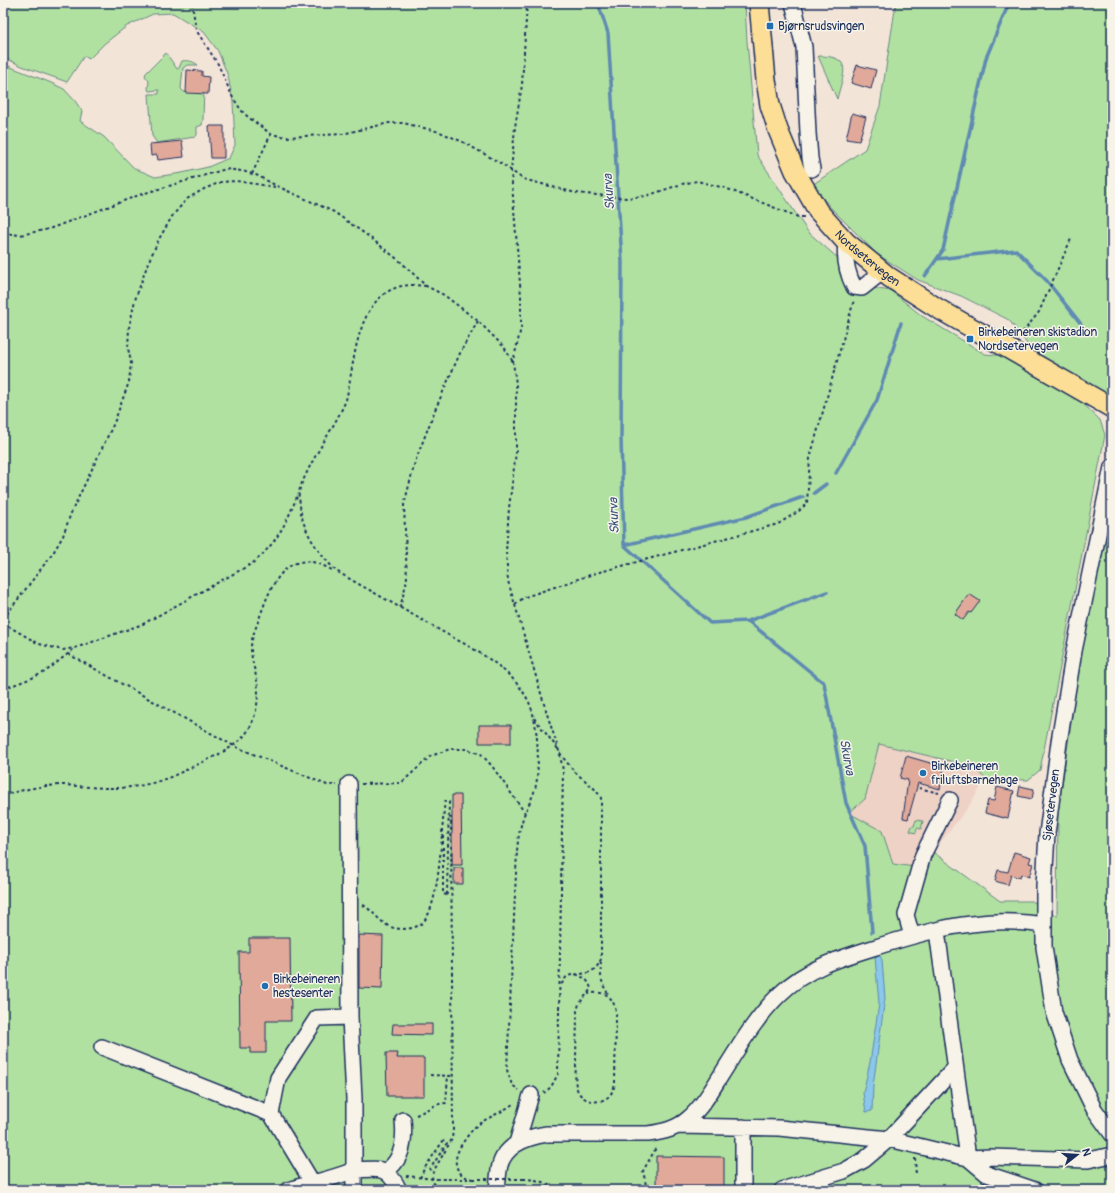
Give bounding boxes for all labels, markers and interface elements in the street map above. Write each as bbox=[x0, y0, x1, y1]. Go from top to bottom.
place label: Bjørnsrudsvingen bbox=[778, 19, 865, 34]
marker: Bjørnsrudsvingen bbox=[765, 21, 775, 31]
water label: Skurva bbox=[600, 172, 618, 210]
street label: Nordsetervegen bbox=[831, 227, 903, 290]
place label: Birkebeineren skistadion Nordsetervegen bbox=[978, 325, 1097, 354]
marker: Birkebeineren skistadion Nordsetervegen bbox=[965, 334, 975, 344]
water label: Skurva bbox=[605, 497, 623, 534]
water label: Skurva bbox=[836, 738, 858, 777]
place label: Birkebeineren friluftsbarnehage bbox=[931, 759, 1018, 788]
marker: Birkebeineren friluftsbarnehage bbox=[918, 768, 928, 778]
street label: Sjøsetervegen bbox=[1040, 768, 1063, 842]
place label: Birkebeineren hestesenter bbox=[273, 972, 340, 1001]
marker: Birkebeineren hestesenter bbox=[260, 981, 270, 991]
north arrow bbox=[1057, 1135, 1097, 1175]
text: N bbox=[1079, 1147, 1094, 1158]

